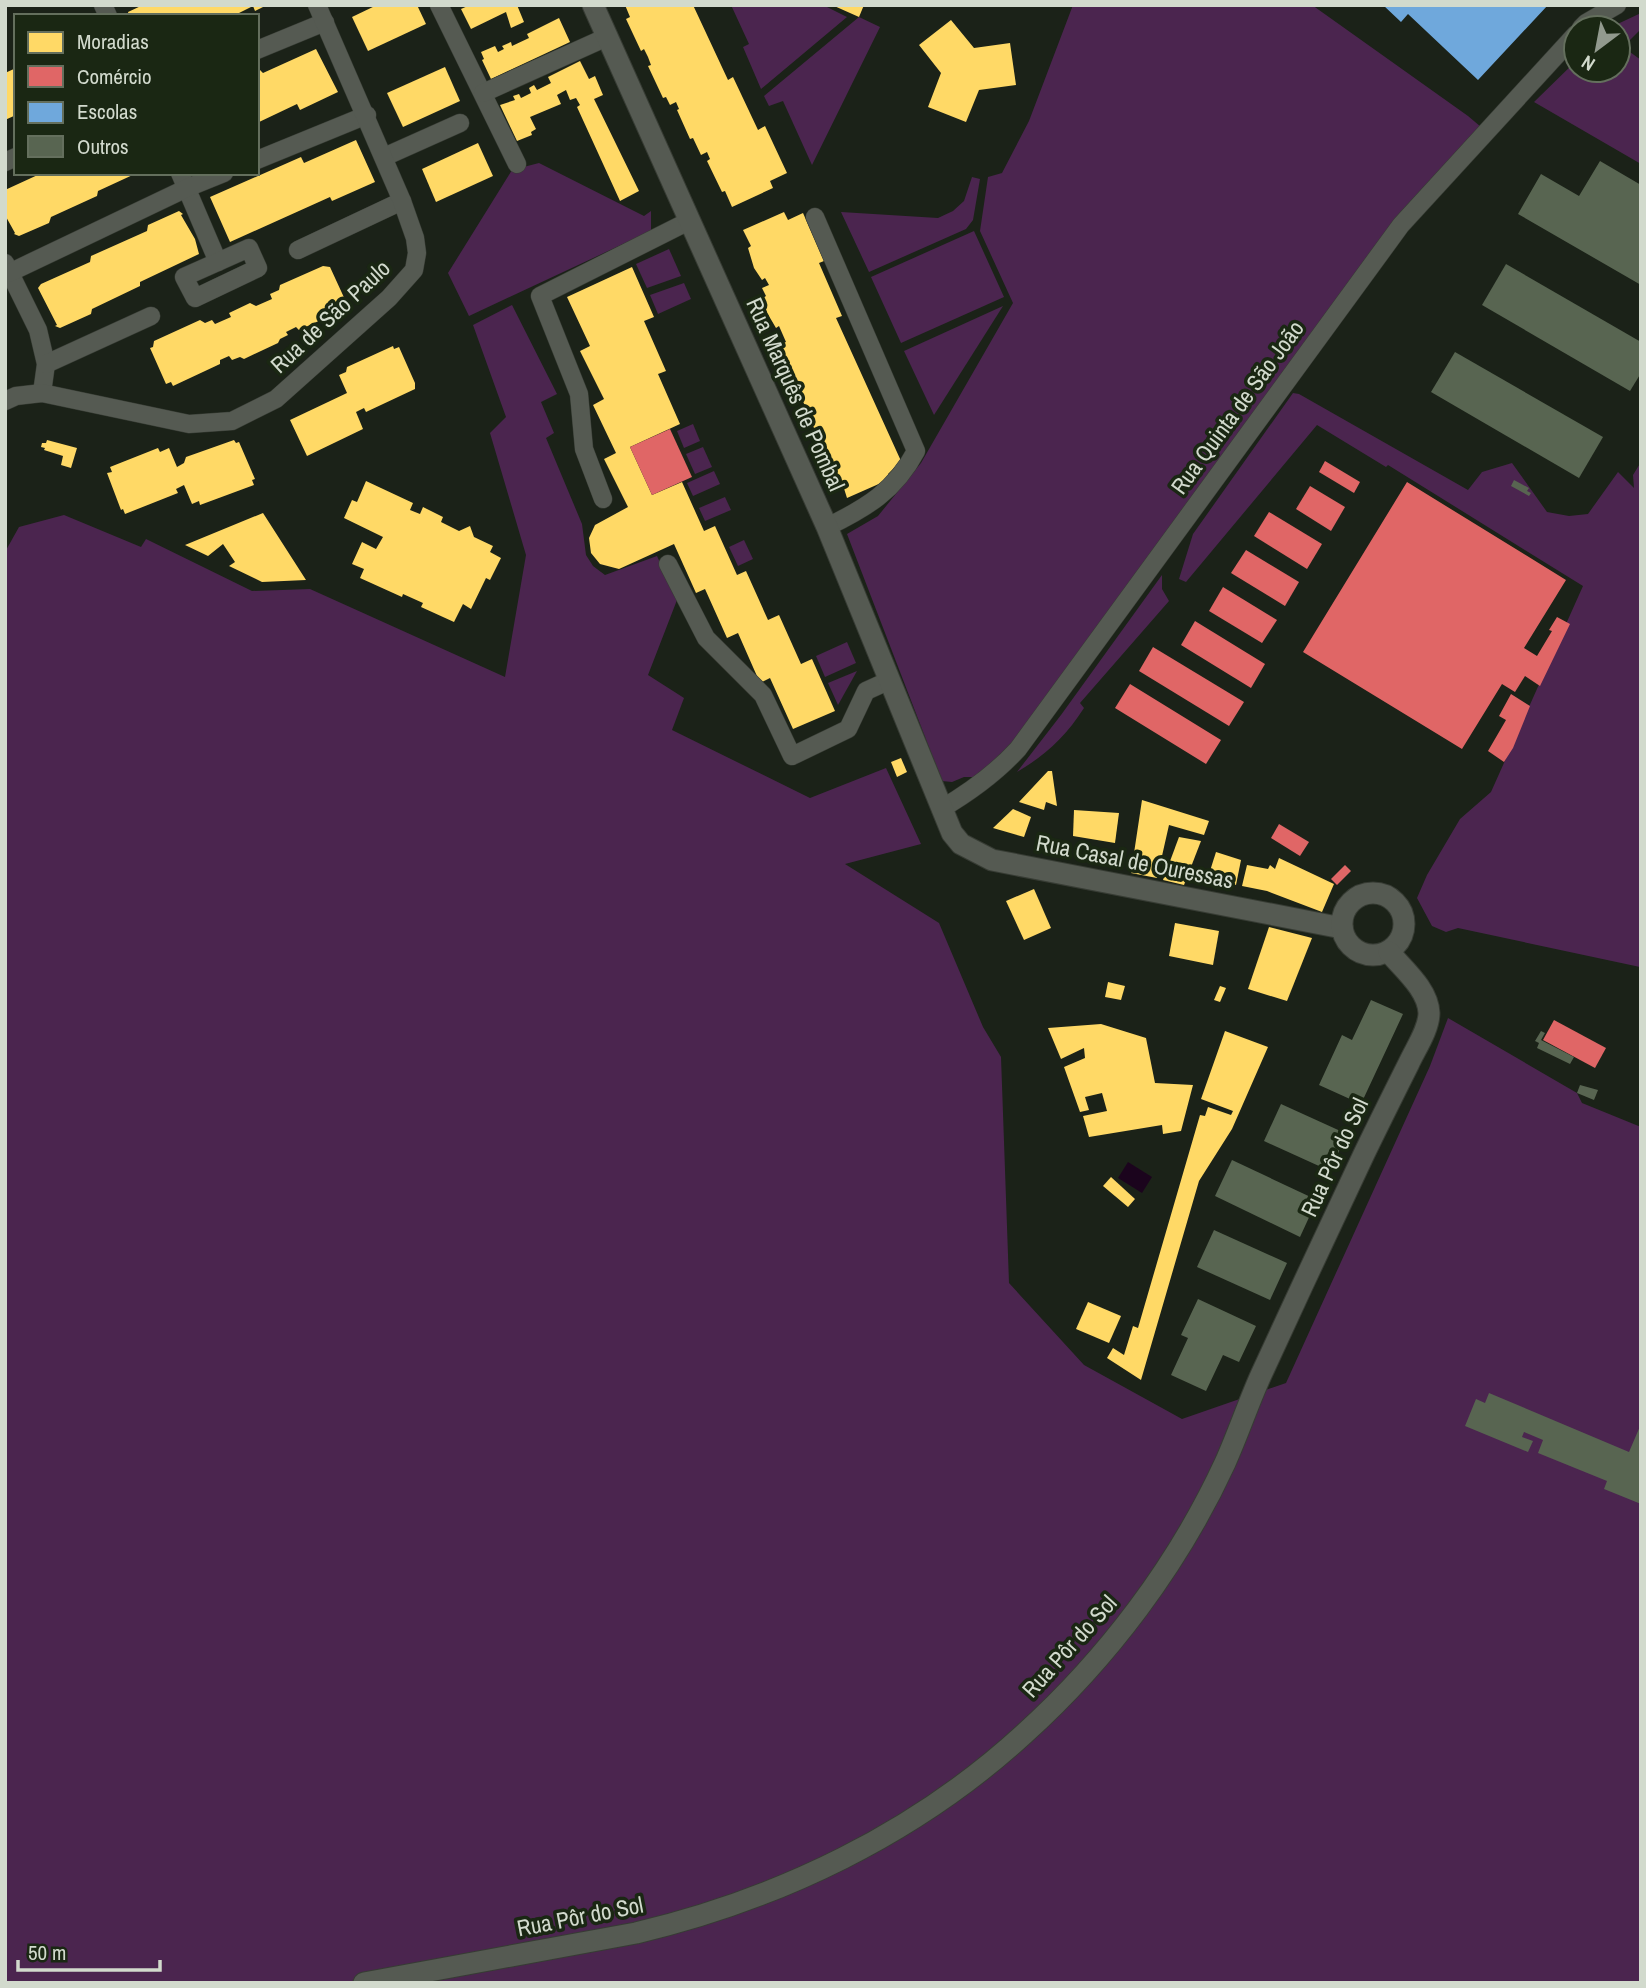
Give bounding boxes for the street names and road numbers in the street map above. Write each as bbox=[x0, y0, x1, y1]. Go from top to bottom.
street label: Rua de São Paulo bbox=[263, 252, 397, 380]
street label: Rua Marquês de Pombal bbox=[739, 292, 853, 496]
street label: Rua Quinta de São João bbox=[1163, 314, 1311, 500]
street label: Rua Casal de Ouressas bbox=[1034, 827, 1236, 895]
street label: Rua Pôr do Sol bbox=[1293, 1092, 1375, 1222]
street label: Rua Pôr do Sol bbox=[1015, 1588, 1123, 1704]
street label: Rua Pôr do Sol bbox=[514, 1889, 646, 1943]

